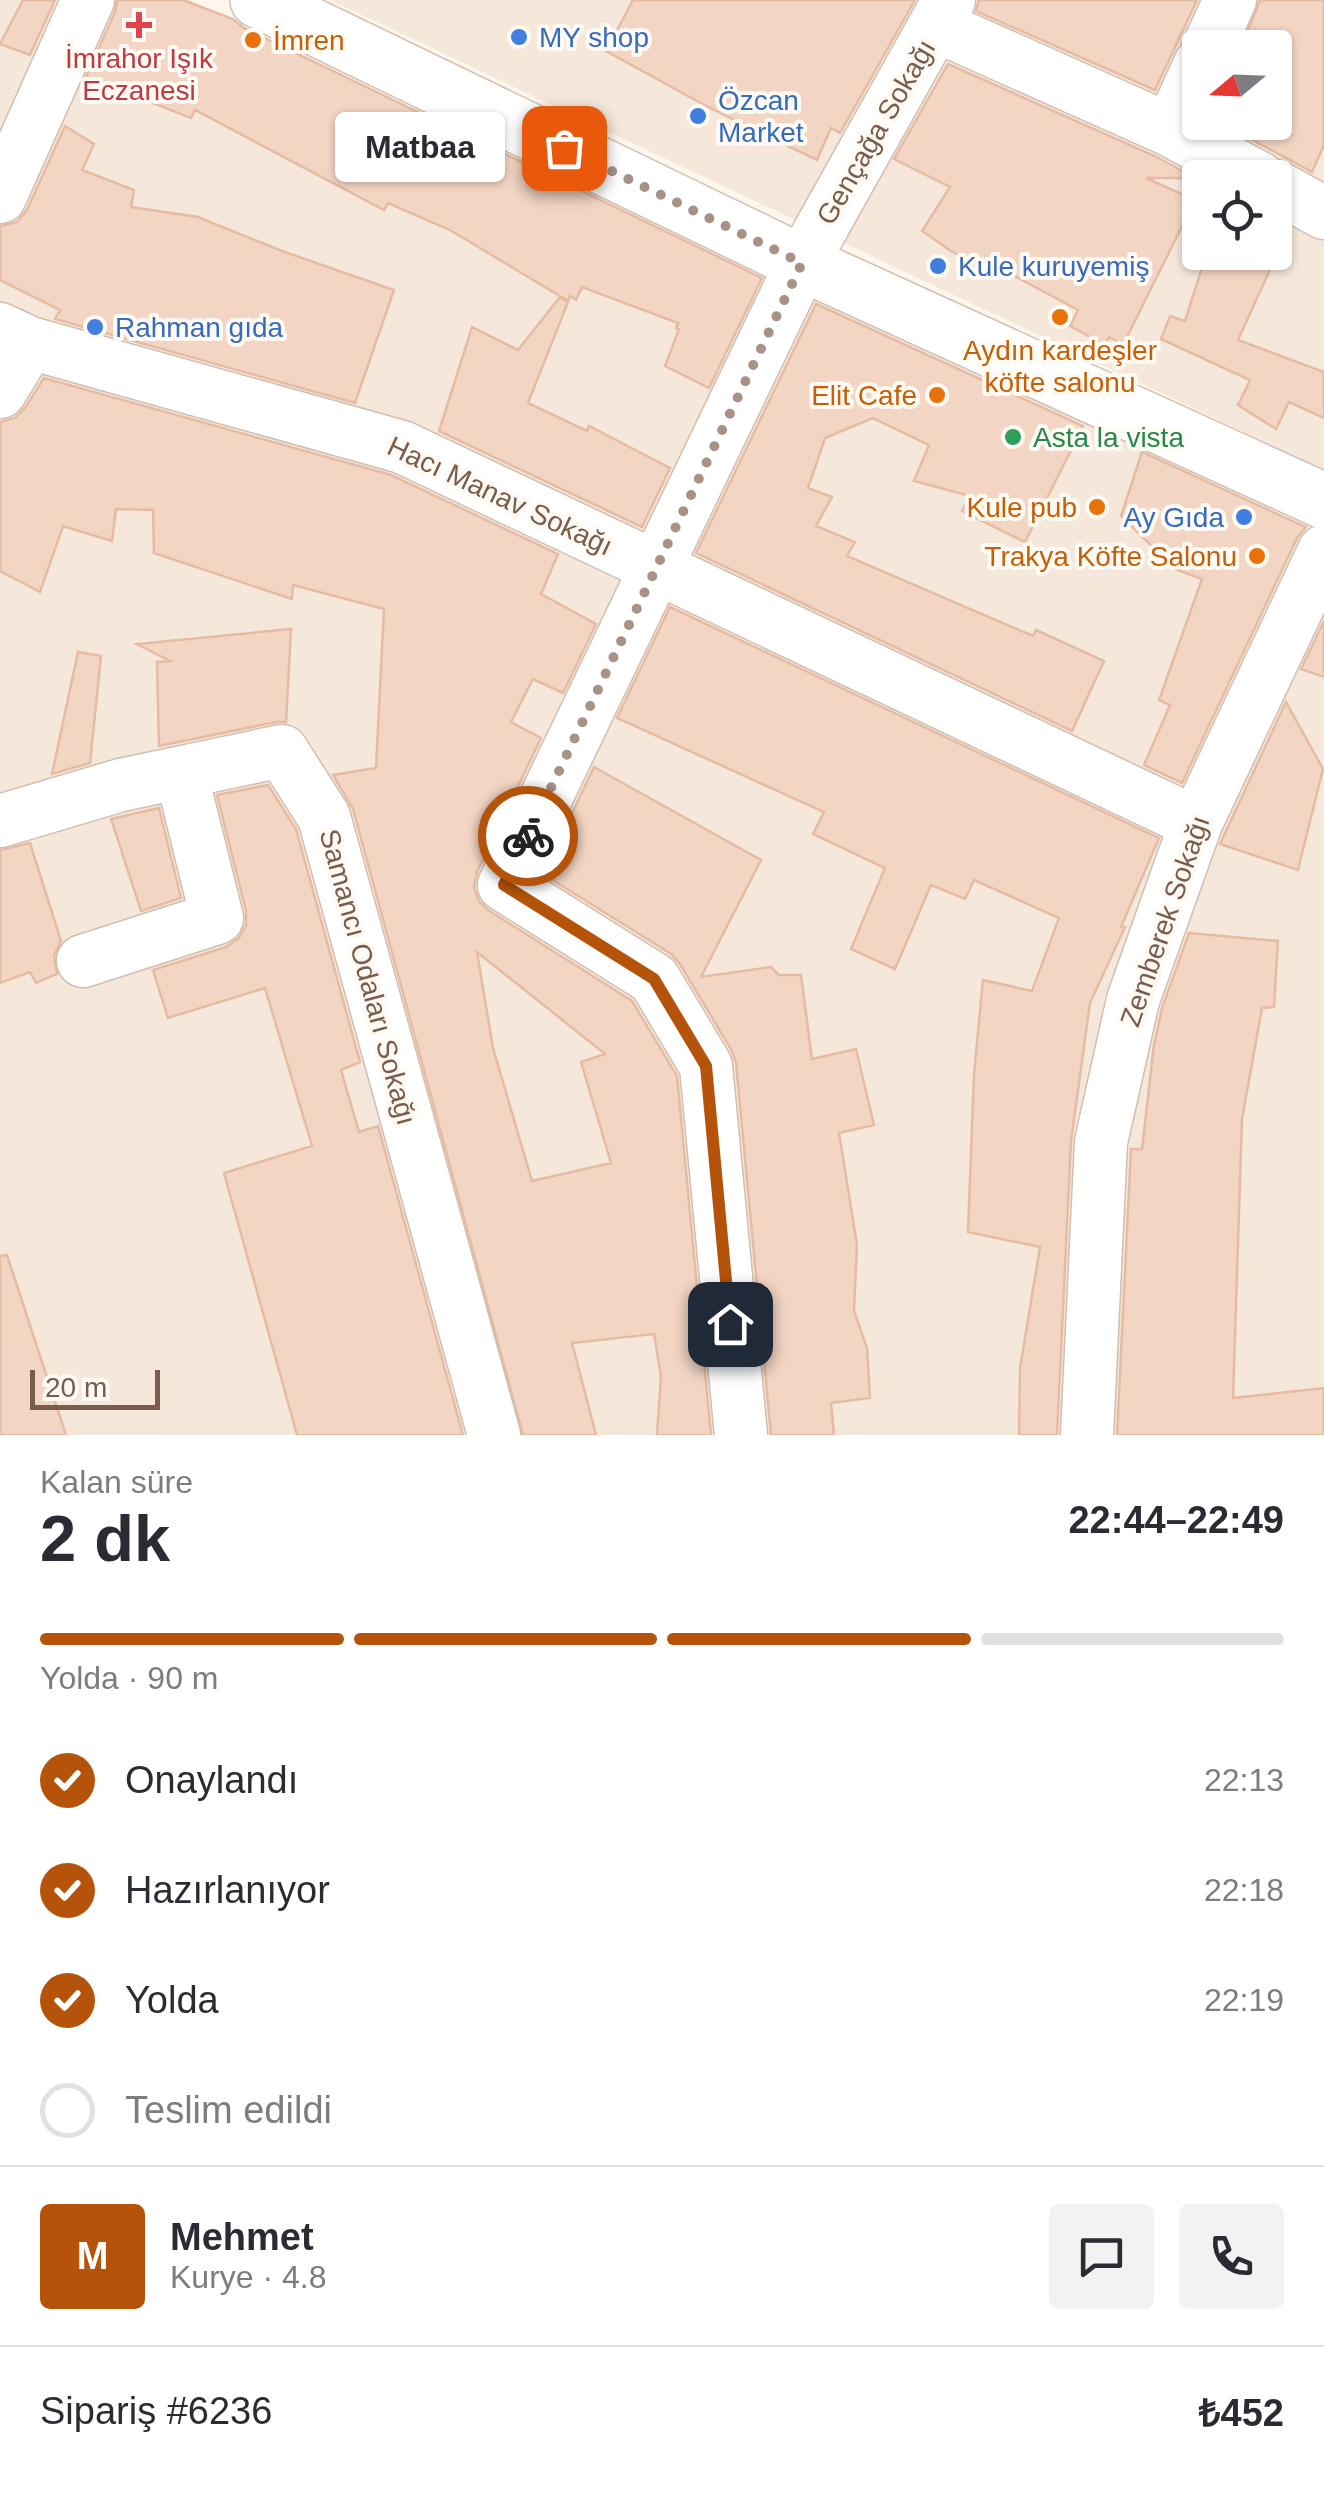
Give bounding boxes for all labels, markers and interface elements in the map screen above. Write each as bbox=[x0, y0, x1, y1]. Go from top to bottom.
marker: İmrahor Işık Eczanesi bbox=[128, 14, 150, 36]
place label: MY shop bbox=[539, 22, 649, 53]
place label: İmren bbox=[273, 25, 345, 56]
marker: MY shop bbox=[508, 26, 530, 48]
marker: İmren bbox=[242, 29, 264, 51]
north arrow bbox=[1182, 30, 1292, 140]
map controls bbox=[1182, 30, 1292, 270]
street label: Gençağa Sokağı bbox=[810, 34, 942, 230]
place label: İmrahor Işık Eczanesi bbox=[65, 43, 214, 106]
place label: Özcan Market bbox=[718, 85, 804, 148]
marker: Özcan Market bbox=[687, 105, 709, 127]
pin bbox=[522, 106, 607, 191]
callout: Matbaa bbox=[334, 113, 504, 183]
icon: bag bbox=[537, 121, 592, 176]
text: Matbaa bbox=[365, 129, 475, 165]
button: locate bbox=[1182, 160, 1292, 270]
place label: Kule kuruyemiş bbox=[958, 251, 1149, 282]
marker: Kule kuruyemiş bbox=[927, 255, 949, 277]
marker: Aydın kardeşler köfte salonu bbox=[1049, 306, 1071, 328]
place label: Rahman gıda bbox=[115, 312, 284, 343]
marker: Rahman gıda bbox=[84, 316, 106, 338]
place label: Aydın kardeşler köfte salonu bbox=[963, 335, 1157, 398]
place label: Elit Cafe bbox=[811, 380, 917, 411]
marker: Elit Cafe bbox=[926, 384, 948, 406]
place label: Asta la vista bbox=[1033, 422, 1184, 453]
marker: Asta la vista bbox=[1002, 426, 1024, 448]
street label: Hacı Manav Sokağı bbox=[383, 430, 617, 562]
place label: Kule pub bbox=[966, 492, 1077, 523]
marker: Kule pub bbox=[1086, 496, 1108, 518]
place label: Ay Gıda bbox=[1123, 502, 1224, 533]
marker: Ay Gıda bbox=[1233, 506, 1255, 528]
place label: Trakya Köfte Salonu bbox=[984, 541, 1237, 572]
marker: Trakya Köfte Salonu bbox=[1246, 545, 1268, 567]
courier bbox=[478, 786, 578, 886]
icon: bike bbox=[501, 809, 556, 864]
street label: Zemberek Sokağı bbox=[1114, 811, 1216, 1031]
street label: Samancı Odaları Sokağı bbox=[314, 826, 422, 1128]
pin bbox=[688, 1282, 773, 1367]
icon: home bbox=[703, 1297, 758, 1352]
scale bar bbox=[30, 1365, 160, 1410]
text: 20 m bbox=[45, 1372, 107, 1403]
text: Kalan süre bbox=[40, 1464, 193, 1500]
text: 22:44–22:49 bbox=[1068, 1499, 1284, 1541]
text: 2 dk bbox=[40, 1502, 170, 1575]
text: Yolda · 90 m bbox=[40, 1660, 218, 1696]
icon: check bbox=[40, 1753, 95, 1808]
text: Onaylandı bbox=[125, 1759, 298, 1801]
text: 22:13 bbox=[1204, 1762, 1284, 1798]
icon: check bbox=[40, 1863, 95, 1918]
text: Hazırlanıyor bbox=[125, 1869, 330, 1911]
text: 22:18 bbox=[1204, 1872, 1284, 1908]
icon: check bbox=[40, 1973, 95, 2028]
text: Yolda bbox=[125, 1979, 219, 2021]
text: 22:19 bbox=[1204, 1982, 1284, 2018]
text: Teslim edildi bbox=[125, 2089, 332, 2131]
button: chat bbox=[1049, 2204, 1154, 2309]
button: phone bbox=[1179, 2204, 1284, 2309]
text: Mehmet bbox=[170, 2216, 314, 2258]
text: M bbox=[77, 2235, 108, 2277]
text: Kurye · 4.8 bbox=[170, 2259, 327, 2295]
text: Sipariş #6236 bbox=[40, 2390, 272, 2432]
text: ₺452 bbox=[1199, 2392, 1284, 2434]

